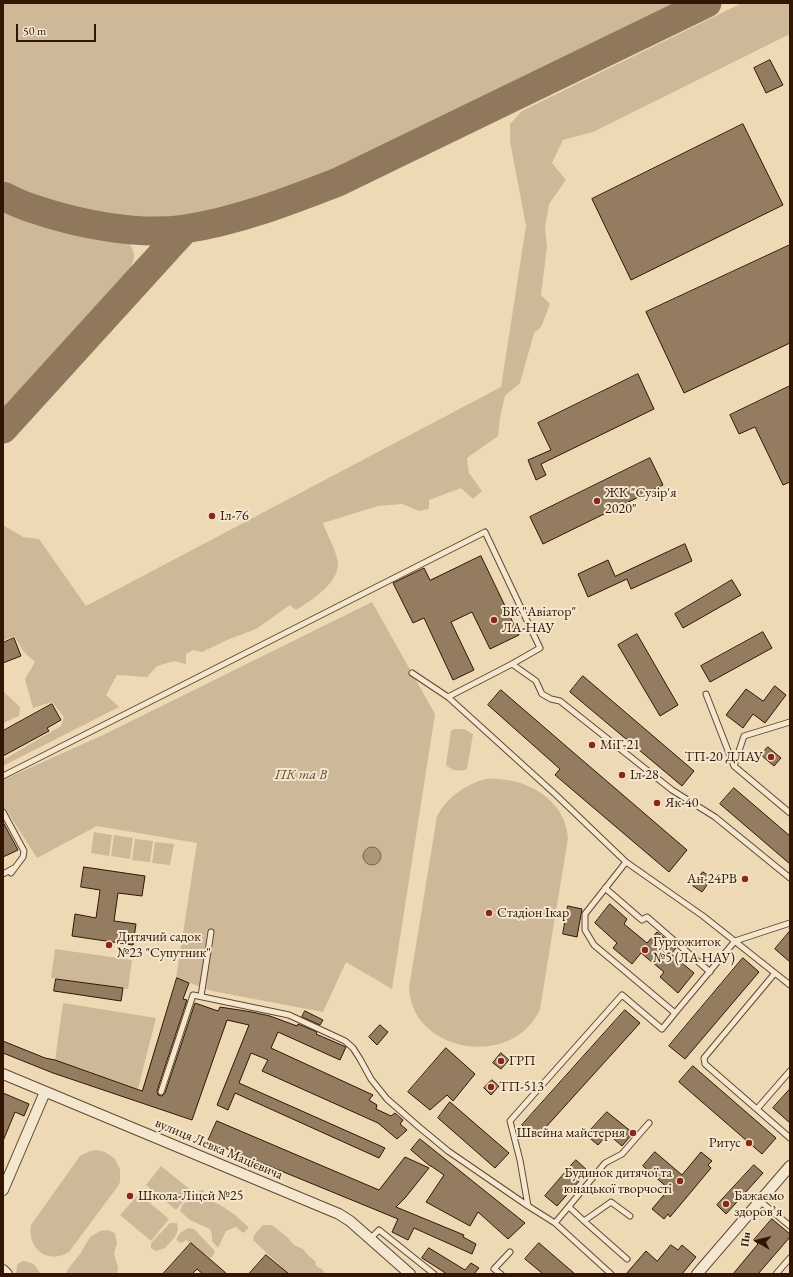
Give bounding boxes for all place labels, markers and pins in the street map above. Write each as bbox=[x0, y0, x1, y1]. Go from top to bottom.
place label: ЖК "Сузір'я 2020" bbox=[605, 485, 676, 518]
marker: ЖК "Сузір'я 2020" bbox=[592, 496, 602, 506]
place label: Іл-76 bbox=[220, 508, 249, 524]
marker: Іл-76 bbox=[207, 511, 217, 521]
place label: БК "Авіатор" ЛА-НАУ bbox=[502, 604, 576, 636]
marker: БК "Авіатор" ЛА-НАУ bbox=[489, 615, 499, 625]
place label: МіГ-21 bbox=[600, 737, 640, 753]
marker: МіГ-21 bbox=[587, 740, 597, 750]
place label: ТП-20 ДЛАУ bbox=[685, 749, 763, 765]
marker: ТП-20 ДЛАУ bbox=[766, 752, 776, 762]
place label: Іл-28 bbox=[630, 767, 659, 783]
marker: Іл-28 bbox=[617, 770, 627, 780]
place label: Як-40 bbox=[665, 795, 698, 811]
marker: Як-40 bbox=[652, 798, 662, 808]
place label: Ан-24РВ bbox=[687, 871, 737, 887]
marker: Ан-24РВ bbox=[740, 874, 750, 884]
place label: Стадіон Ікар bbox=[497, 905, 569, 921]
marker: Стадіон Ікар bbox=[484, 908, 494, 918]
place label: Дитячий садок №23 "Супутник" bbox=[117, 929, 211, 962]
place label: Гуртожиток №5 (ЛА НАУ) bbox=[653, 934, 735, 966]
marker: Дитячий садок №23 "Супутник" bbox=[104, 940, 114, 950]
marker: Гуртожиток №5 (ЛА НАУ) bbox=[640, 945, 650, 955]
place label: ГРП bbox=[509, 1053, 536, 1069]
marker: ГРП bbox=[496, 1056, 506, 1066]
place label: ТП-513 bbox=[499, 1079, 544, 1095]
marker: ТП-513 bbox=[486, 1082, 496, 1092]
place label: Швейна майстерня bbox=[517, 1125, 625, 1141]
marker: Швейна майстерня bbox=[628, 1128, 638, 1138]
place label: Ритус bbox=[709, 1135, 741, 1151]
marker: Ритус bbox=[744, 1138, 754, 1148]
place label: Будинок дитячої та юнацької творчості bbox=[564, 1165, 672, 1198]
marker: Будинок дитячої та юнацької творчості bbox=[675, 1176, 685, 1186]
place label: Школа-Ліцей №25 bbox=[138, 1188, 243, 1204]
place label: Бажаємо здоров’я bbox=[734, 1188, 784, 1220]
marker: Школа-Ліцей №25 bbox=[125, 1191, 135, 1201]
marker: Бажаємо здоров’я bbox=[721, 1199, 731, 1209]

